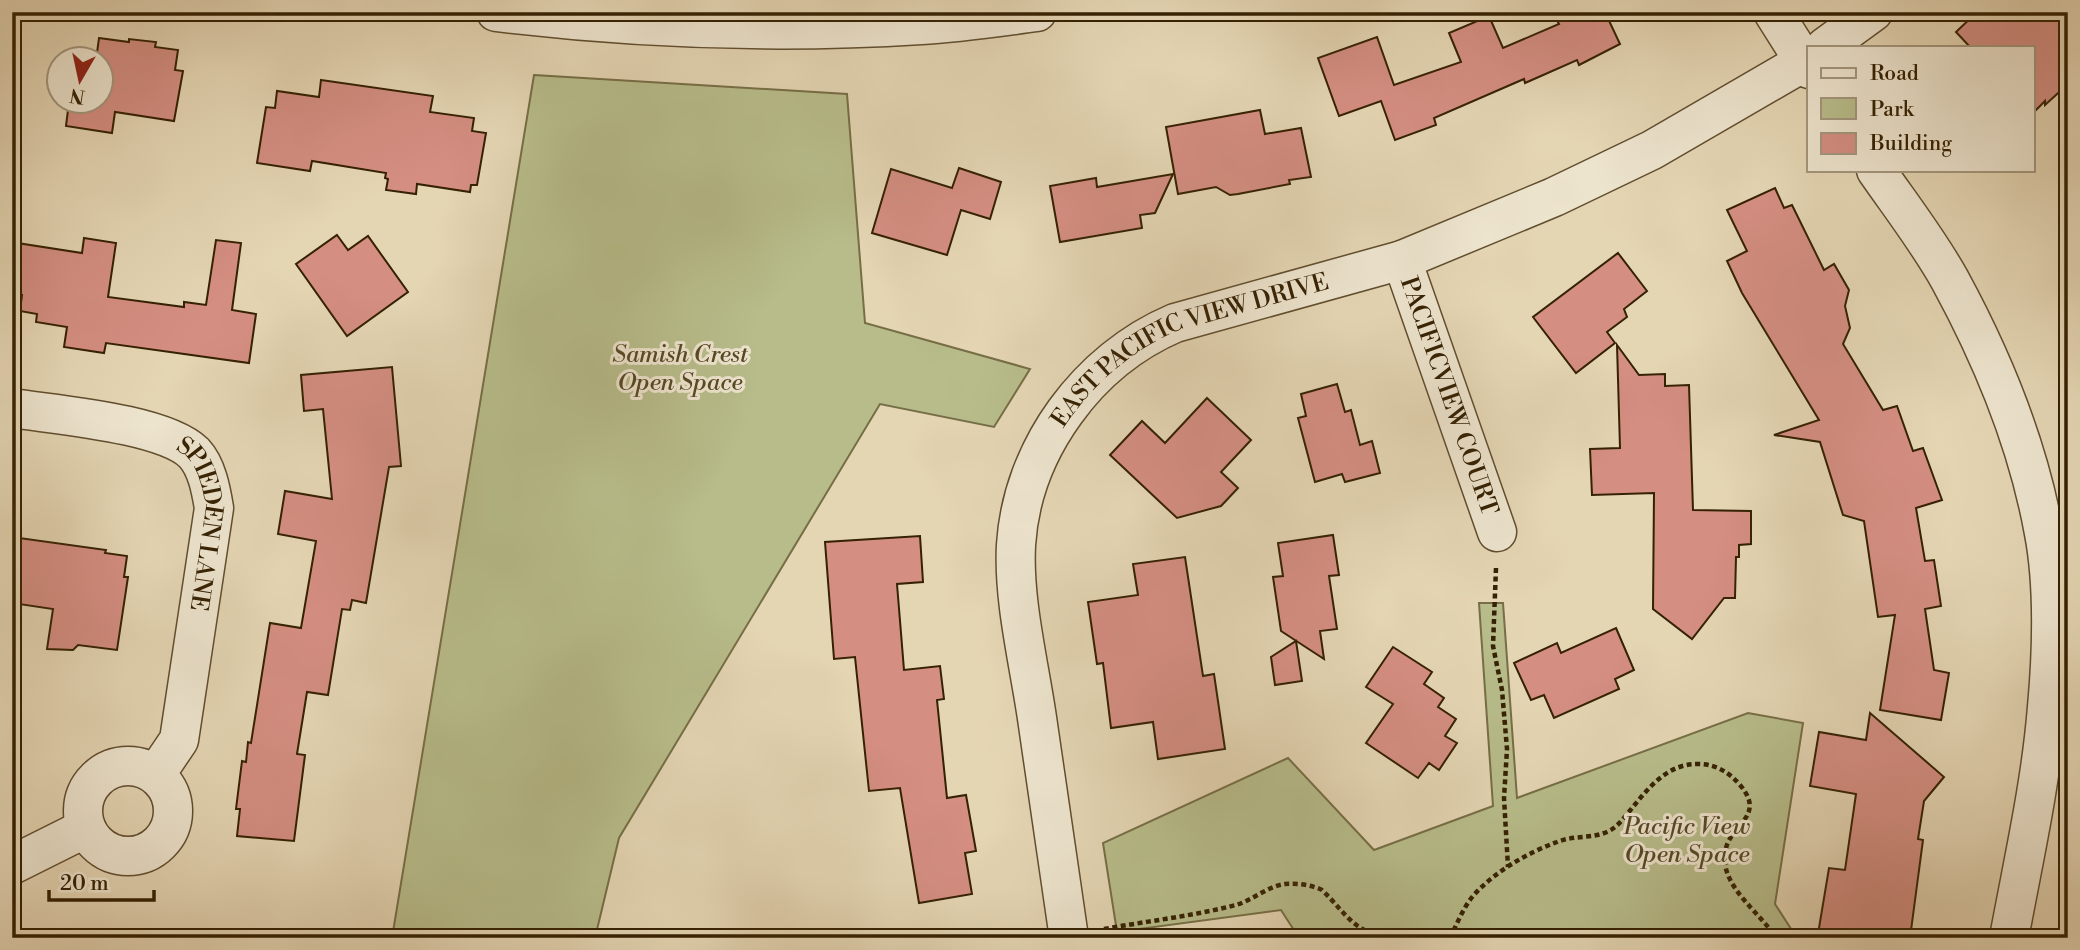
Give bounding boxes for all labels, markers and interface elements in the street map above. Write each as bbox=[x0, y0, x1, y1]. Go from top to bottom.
north arrow bbox=[46, 46, 116, 116]
legend bbox=[1807, 46, 2035, 172]
text: Road bbox=[1870, 61, 1919, 87]
text: N bbox=[68, 83, 87, 109]
text: Park bbox=[1870, 97, 1915, 123]
text: Building bbox=[1869, 131, 1952, 157]
street label: EAST PACIFIC VIEW DRIVE bbox=[1045, 267, 1332, 433]
street label: PACIFICVIEW COURT bbox=[1393, 273, 1504, 520]
park label: Samish Crest Open Space bbox=[612, 340, 749, 398]
street label: SPIEDEN LANE bbox=[171, 431, 228, 613]
park label: Pacific View Open Space bbox=[1623, 812, 1750, 870]
scale bar bbox=[49, 859, 154, 903]
text: 20 m bbox=[60, 871, 109, 897]

